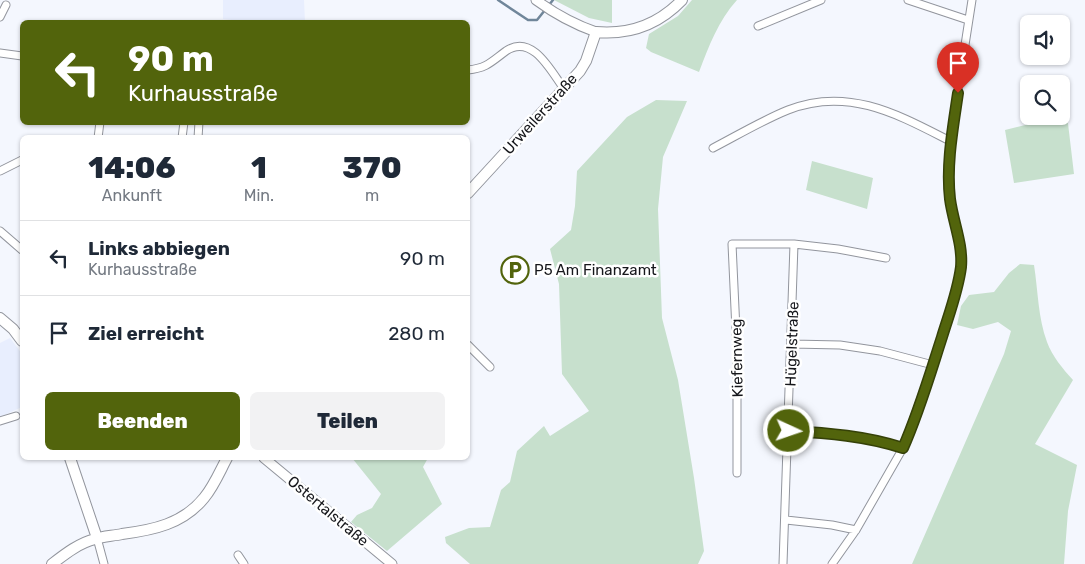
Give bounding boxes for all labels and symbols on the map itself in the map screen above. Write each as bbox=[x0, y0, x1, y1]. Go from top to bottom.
pin bbox=[937, 42, 979, 93]
street label: Urweilerstraße bbox=[499, 70, 581, 158]
parking icon: P5 Am Finanzamt bbox=[500, 255, 530, 285]
place label: P5 Am Finanzamt bbox=[534, 261, 657, 279]
street label: Hügelstraße bbox=[782, 301, 802, 387]
street label: Kiefernweg bbox=[727, 318, 747, 398]
position arrow bbox=[762, 404, 814, 456]
street label: Ostertalstraße bbox=[284, 472, 372, 550]

